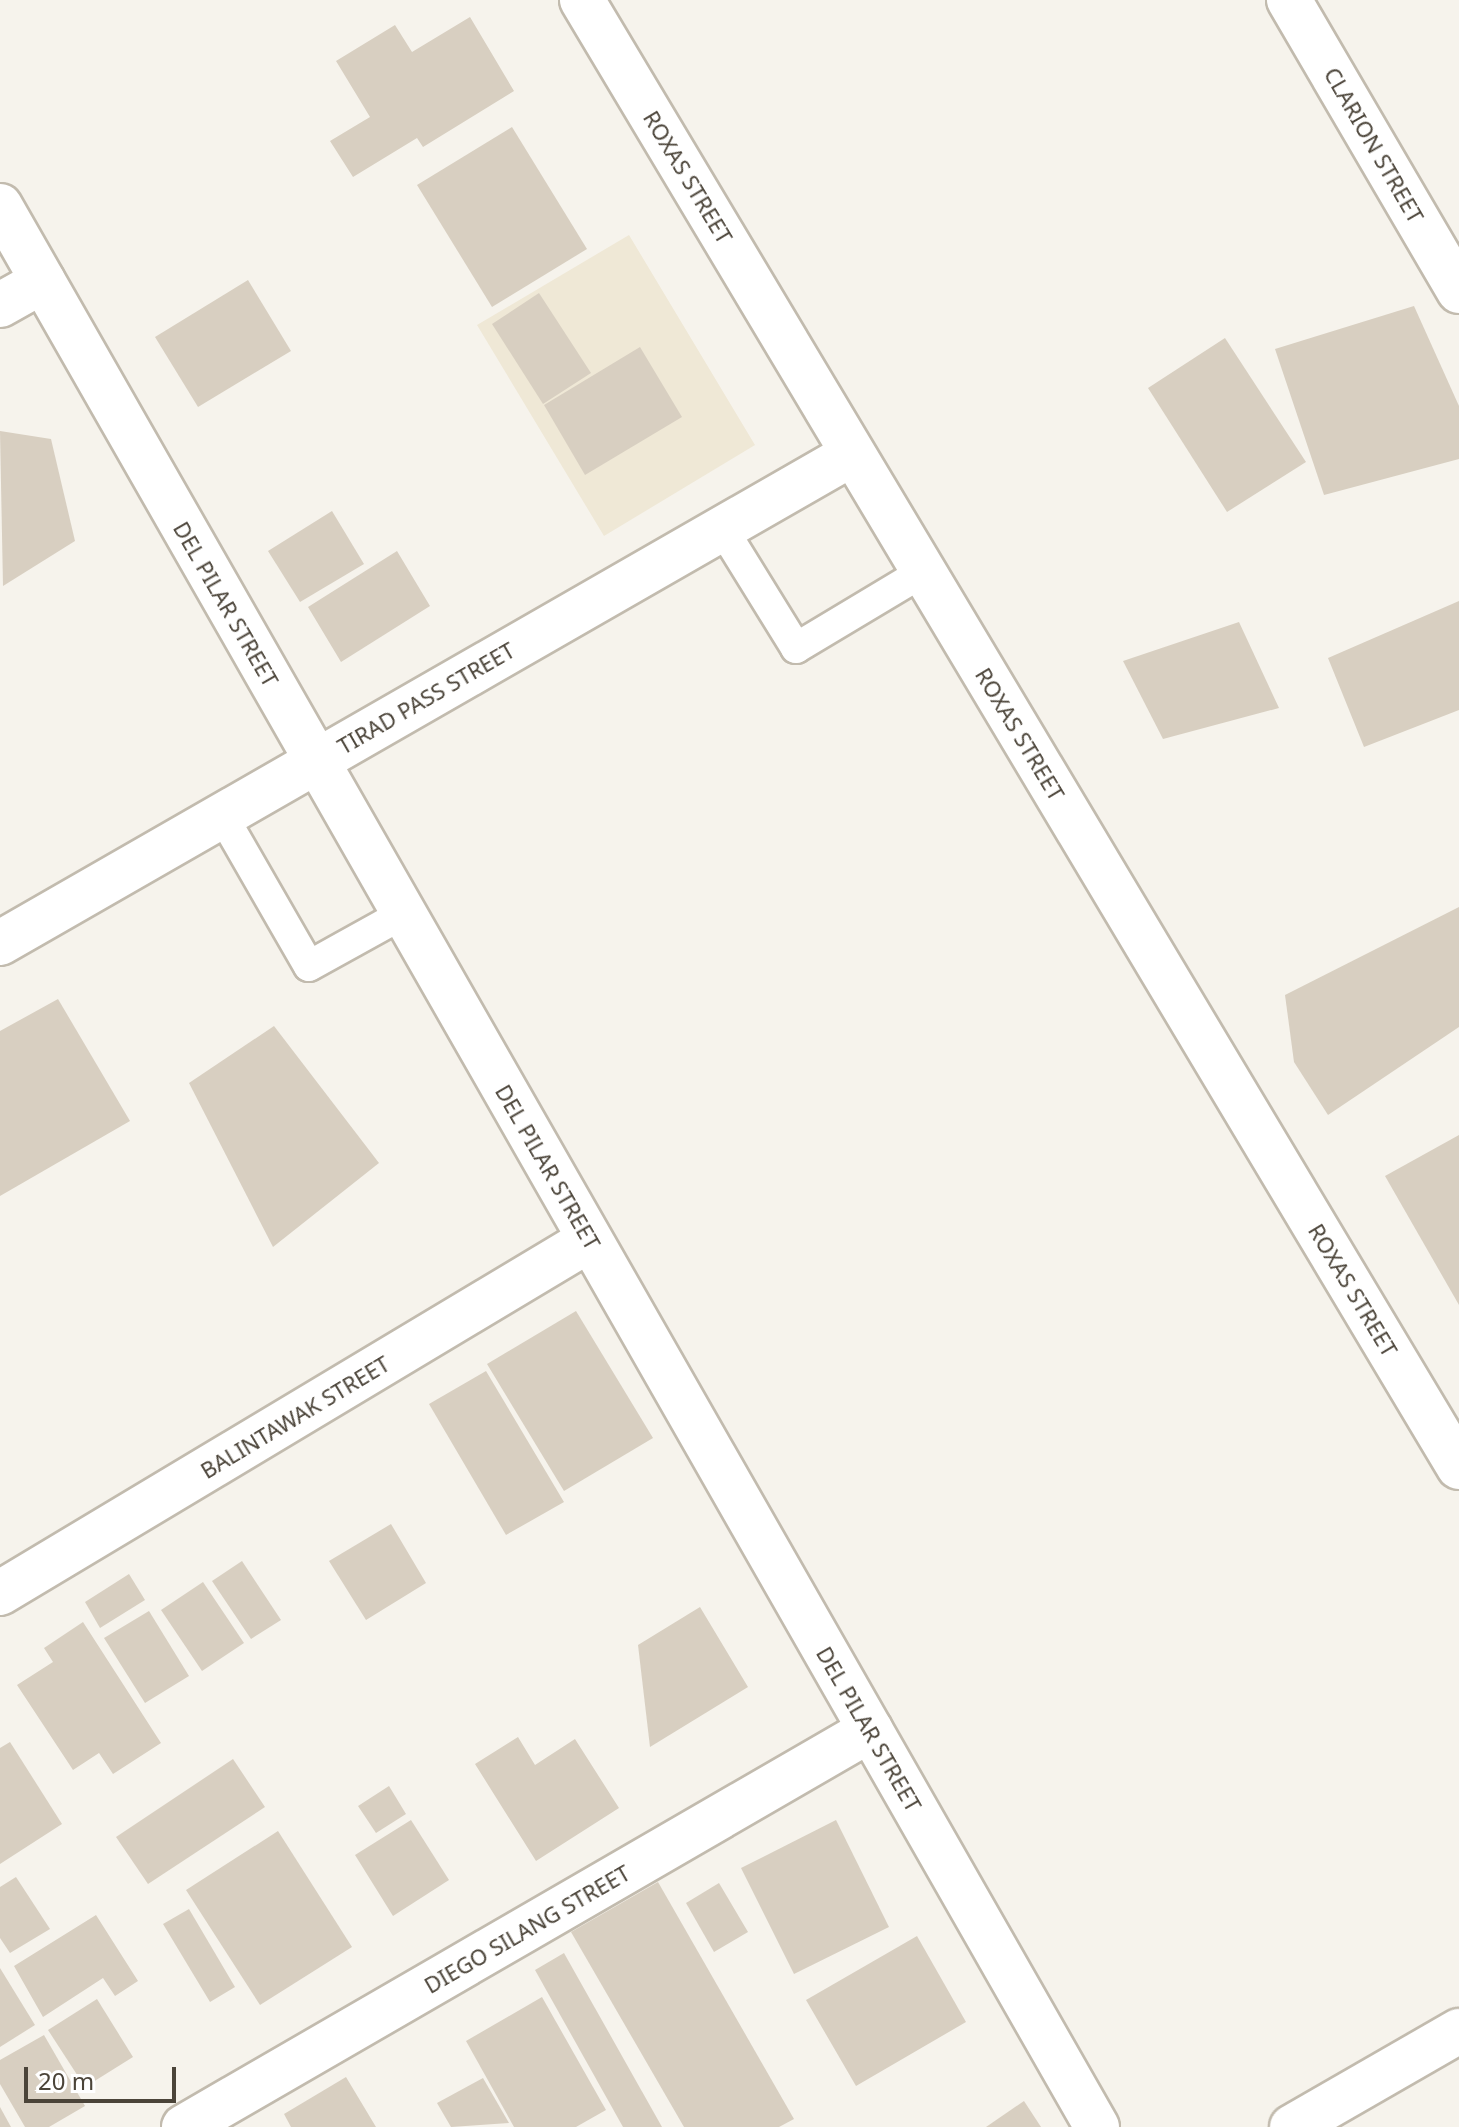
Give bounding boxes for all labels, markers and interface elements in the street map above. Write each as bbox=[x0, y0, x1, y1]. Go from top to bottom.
street label: CLARION STREET bbox=[1319, 63, 1429, 227]
street label: ROXAS STREET bbox=[638, 106, 738, 248]
street label: DEL PILAR STREET bbox=[168, 517, 284, 691]
street label: TIRAD PASS STREET bbox=[333, 637, 519, 759]
street label: ROXAS STREET bbox=[970, 663, 1070, 805]
street label: DEL PILAR STREET bbox=[490, 1080, 606, 1254]
street label: ROXAS STREET bbox=[1303, 1219, 1403, 1361]
street label: BALINTAWAK STREET bbox=[196, 1350, 394, 1484]
street label: DEL PILAR STREET bbox=[811, 1642, 927, 1816]
street label: DIEGO SILANG STREET bbox=[420, 1859, 634, 1999]
scale bar bbox=[28, 2051, 180, 2101]
text: 20 m bbox=[38, 2064, 94, 2097]

